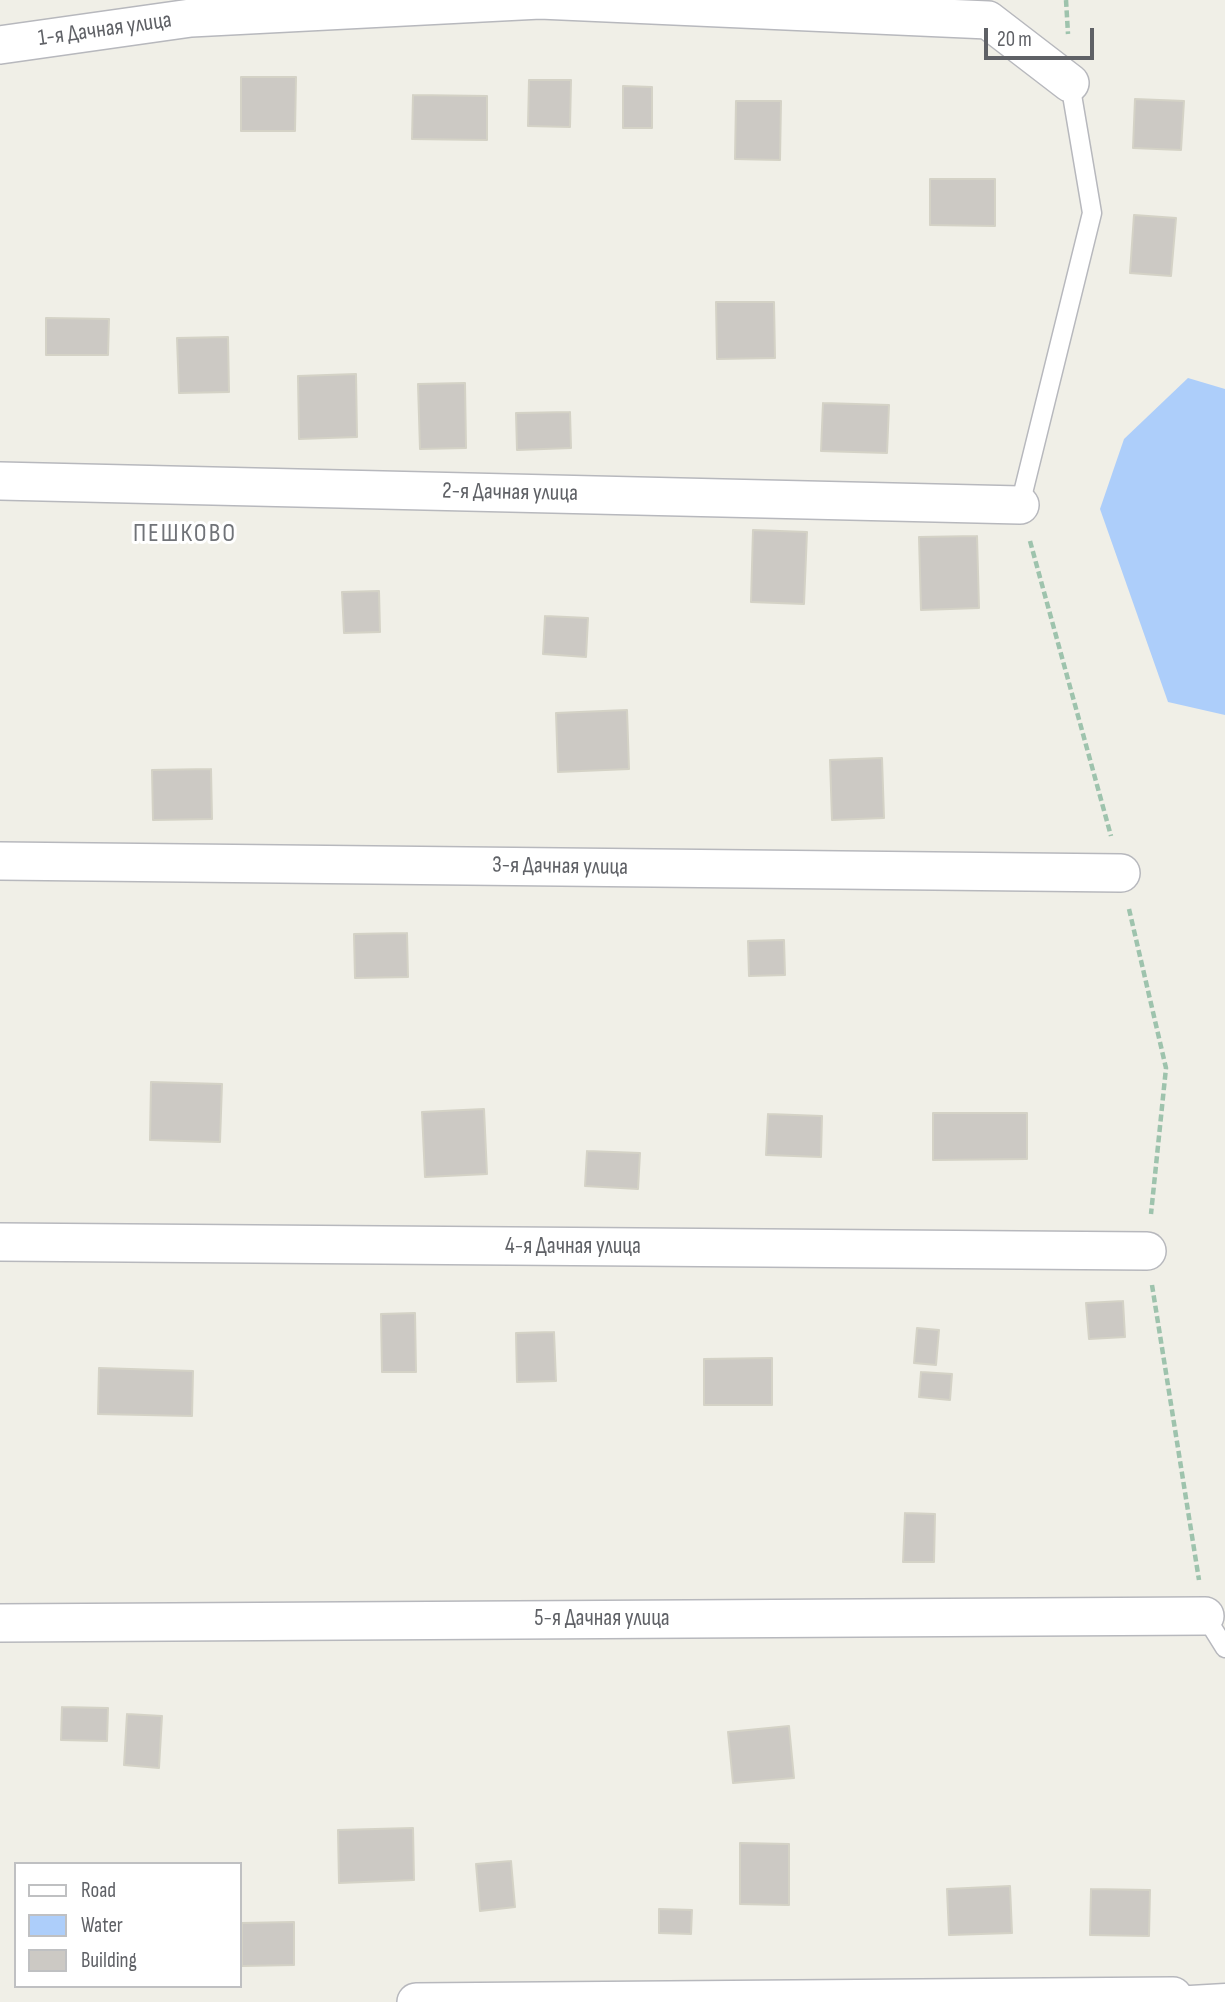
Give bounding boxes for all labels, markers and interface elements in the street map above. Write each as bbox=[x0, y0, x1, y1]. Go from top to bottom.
street label: 1-я Дачная улица bbox=[37, 7, 173, 53]
scale bar bbox=[987, 14, 1097, 58]
text: 20 m bbox=[997, 27, 1032, 52]
street label: 2-я Дачная улица bbox=[442, 478, 578, 508]
district label: ПЕШКОВО bbox=[134, 518, 236, 550]
street label: 3-я Дачная улица bbox=[492, 852, 628, 882]
street label: 4-я Дачная улица bbox=[505, 1233, 641, 1261]
street label: 5-я Дачная улица bbox=[534, 1605, 670, 1633]
legend bbox=[14, 1862, 242, 1988]
text: Road bbox=[81, 1878, 116, 1903]
text: Water bbox=[81, 1913, 123, 1938]
text: Building bbox=[81, 1948, 137, 1973]

